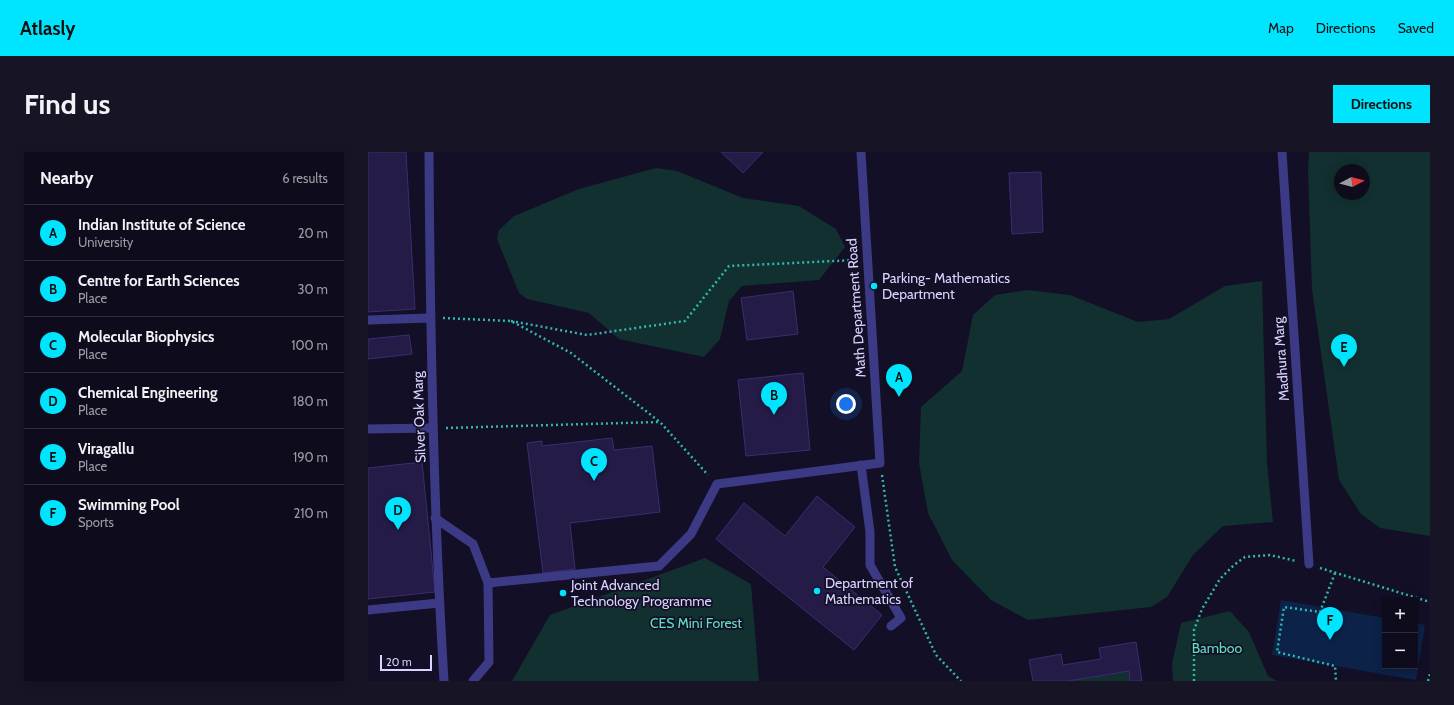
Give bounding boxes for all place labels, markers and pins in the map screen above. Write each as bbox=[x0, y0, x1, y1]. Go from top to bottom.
place label: Parking- Mathematics Department bbox=[882, 269, 1010, 303]
marker: Parking- Mathematics Department bbox=[869, 281, 879, 291]
pin: E bbox=[1331, 334, 1357, 367]
pin: A bbox=[886, 364, 912, 397]
pin: B bbox=[761, 382, 787, 415]
pin: C bbox=[581, 448, 607, 481]
pin: D bbox=[385, 497, 411, 530]
place label: Department of Mathematics bbox=[825, 574, 914, 608]
place label: Joint Advanced Technology Programme bbox=[570, 576, 712, 610]
marker: Department of Mathematics bbox=[812, 586, 822, 596]
marker: Joint Advanced Technology Programme bbox=[558, 588, 568, 598]
pin: F bbox=[1317, 607, 1343, 640]

